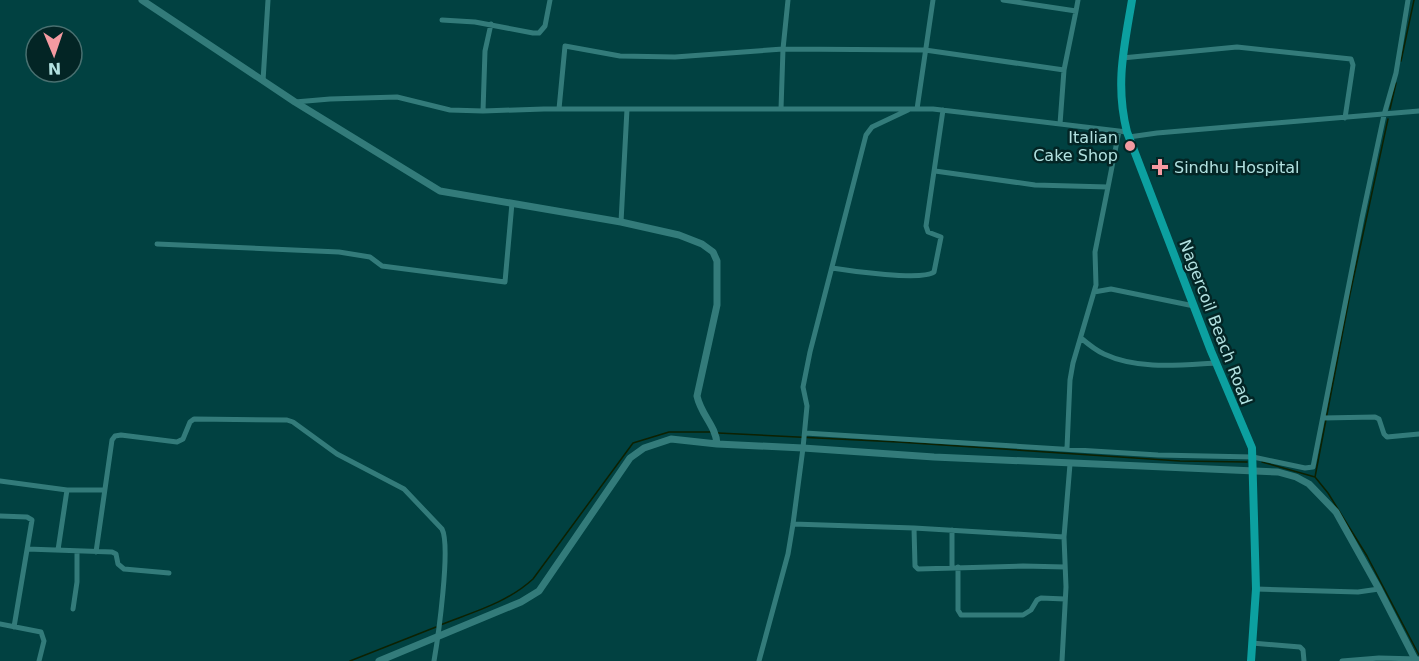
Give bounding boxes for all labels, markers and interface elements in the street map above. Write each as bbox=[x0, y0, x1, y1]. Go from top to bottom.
north arrow bbox=[24, 24, 84, 84]
text: N bbox=[47, 59, 62, 78]
place label: Italian Cake Shop bbox=[1033, 128, 1118, 165]
marker: Italian Cake Shop bbox=[1123, 139, 1137, 153]
marker: Sindhu Hospital bbox=[1151, 158, 1169, 176]
place label: Sindhu Hospital bbox=[1174, 158, 1300, 177]
street label: Nagercoil Beach Road bbox=[1175, 237, 1256, 407]

